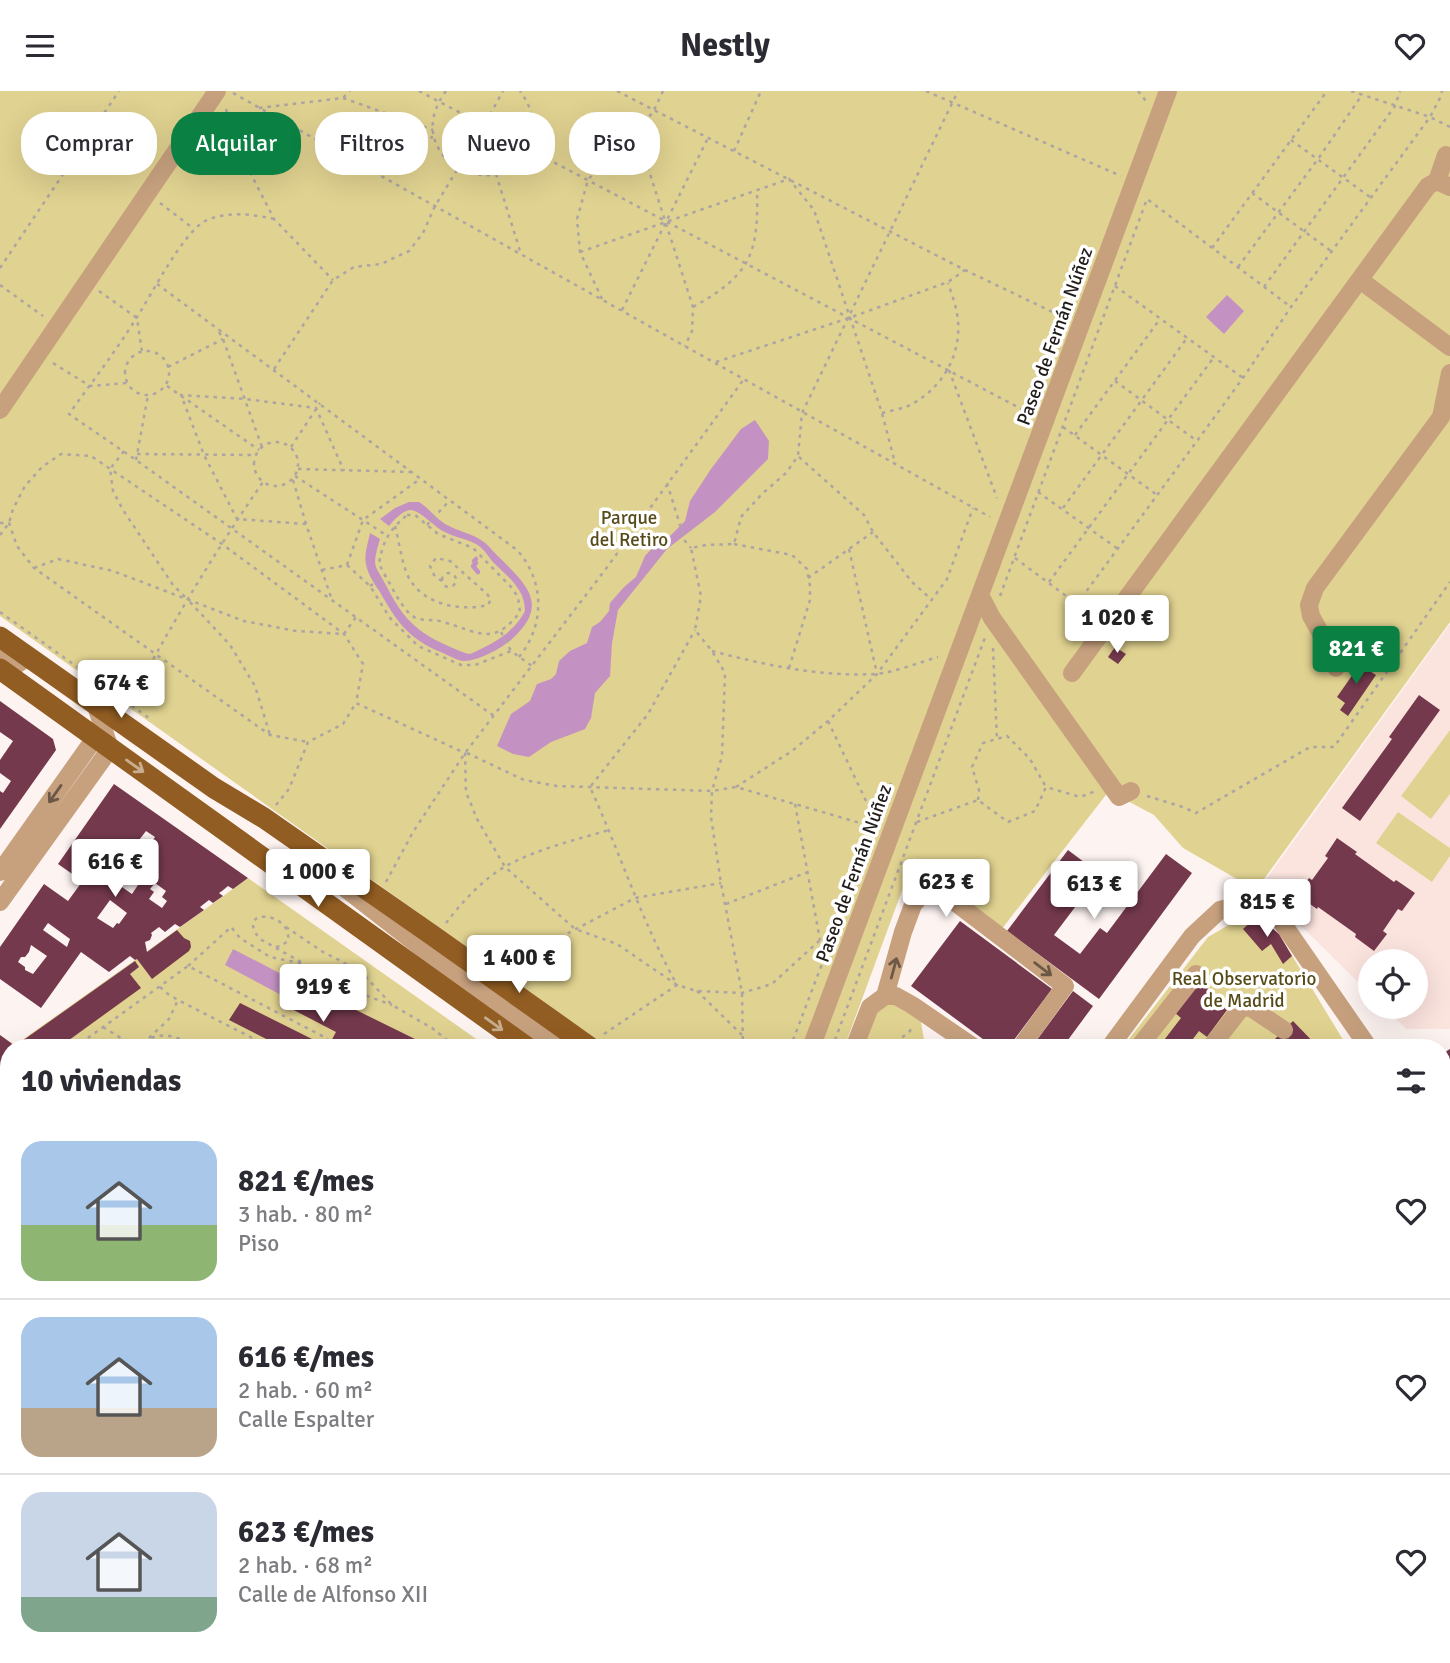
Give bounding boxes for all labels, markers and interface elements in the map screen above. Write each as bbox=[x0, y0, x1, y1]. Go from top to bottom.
text: Nestly bbox=[680, 26, 770, 65]
icon: menu bbox=[21, 27, 59, 65]
icon: heart bbox=[1391, 27, 1429, 65]
chip: Comprar bbox=[21, 112, 157, 175]
chip: Alquilar bbox=[171, 112, 301, 175]
chip: Filtros bbox=[315, 112, 428, 175]
chip: Nuevo bbox=[442, 112, 555, 175]
chip: Piso bbox=[569, 112, 660, 175]
street label: Paseo de Fernán Núñez bbox=[1012, 244, 1098, 429]
park label: Parque del Retiro bbox=[590, 506, 668, 552]
pin: 1 020 € bbox=[1052, 595, 1182, 655]
text: 1 020 € bbox=[1081, 603, 1153, 632]
pin: 821 € bbox=[1307, 627, 1405, 686]
text: 821 € bbox=[1329, 634, 1383, 663]
pin: 674 € bbox=[72, 661, 170, 720]
text: 674 € bbox=[94, 668, 148, 697]
one-way arrow bbox=[125, 759, 144, 773]
street label: Paseo de Fernán Núñez bbox=[811, 781, 897, 966]
one-way arrow bbox=[48, 784, 63, 803]
pin: 616 € bbox=[66, 839, 164, 899]
text: 616 € bbox=[88, 847, 142, 876]
pin: 1 000 € bbox=[253, 849, 383, 909]
text: 1 000 € bbox=[282, 857, 354, 886]
pin: 623 € bbox=[897, 859, 995, 919]
pin: 613 € bbox=[1045, 861, 1143, 921]
text: 623 € bbox=[919, 867, 973, 896]
text: 613 € bbox=[1067, 869, 1121, 898]
pin: 815 € bbox=[1218, 879, 1316, 939]
text: 815 € bbox=[1240, 887, 1294, 916]
pin: 1 400 € bbox=[454, 935, 584, 995]
text: 1 400 € bbox=[483, 943, 555, 972]
map controls bbox=[1358, 949, 1428, 1019]
button: locate bbox=[1358, 949, 1428, 1019]
one-way arrow bbox=[888, 957, 901, 980]
one-way arrow bbox=[1033, 961, 1052, 976]
pin: 919 € bbox=[274, 965, 372, 1024]
park label: Real Observatorio de Madrid bbox=[1172, 967, 1316, 1013]
text: 919 € bbox=[296, 972, 350, 1001]
one-way arrow bbox=[485, 1016, 504, 1031]
icon: filters bbox=[1392, 1062, 1430, 1100]
text: 10 viviendas bbox=[21, 1063, 181, 1100]
text: 821 €/mes bbox=[238, 1163, 374, 1200]
icon: home bbox=[77, 1169, 161, 1253]
icon: heart bbox=[1392, 1192, 1430, 1230]
text: 3 hab. · 80 m² bbox=[238, 1200, 373, 1229]
text: Piso bbox=[238, 1229, 279, 1258]
text: 616 €/mes bbox=[238, 1339, 374, 1376]
icon: home bbox=[77, 1345, 161, 1429]
icon: heart bbox=[1392, 1368, 1430, 1406]
text: 2 hab. · 60 m² bbox=[238, 1376, 373, 1405]
text: Calle Espalter bbox=[238, 1405, 374, 1434]
text: 623 €/mes bbox=[238, 1514, 374, 1551]
icon: home bbox=[77, 1520, 161, 1604]
icon: heart bbox=[1392, 1543, 1430, 1581]
text: 2 hab. · 68 m² bbox=[238, 1551, 373, 1580]
text: Calle de Alfonso XII bbox=[238, 1580, 428, 1609]

